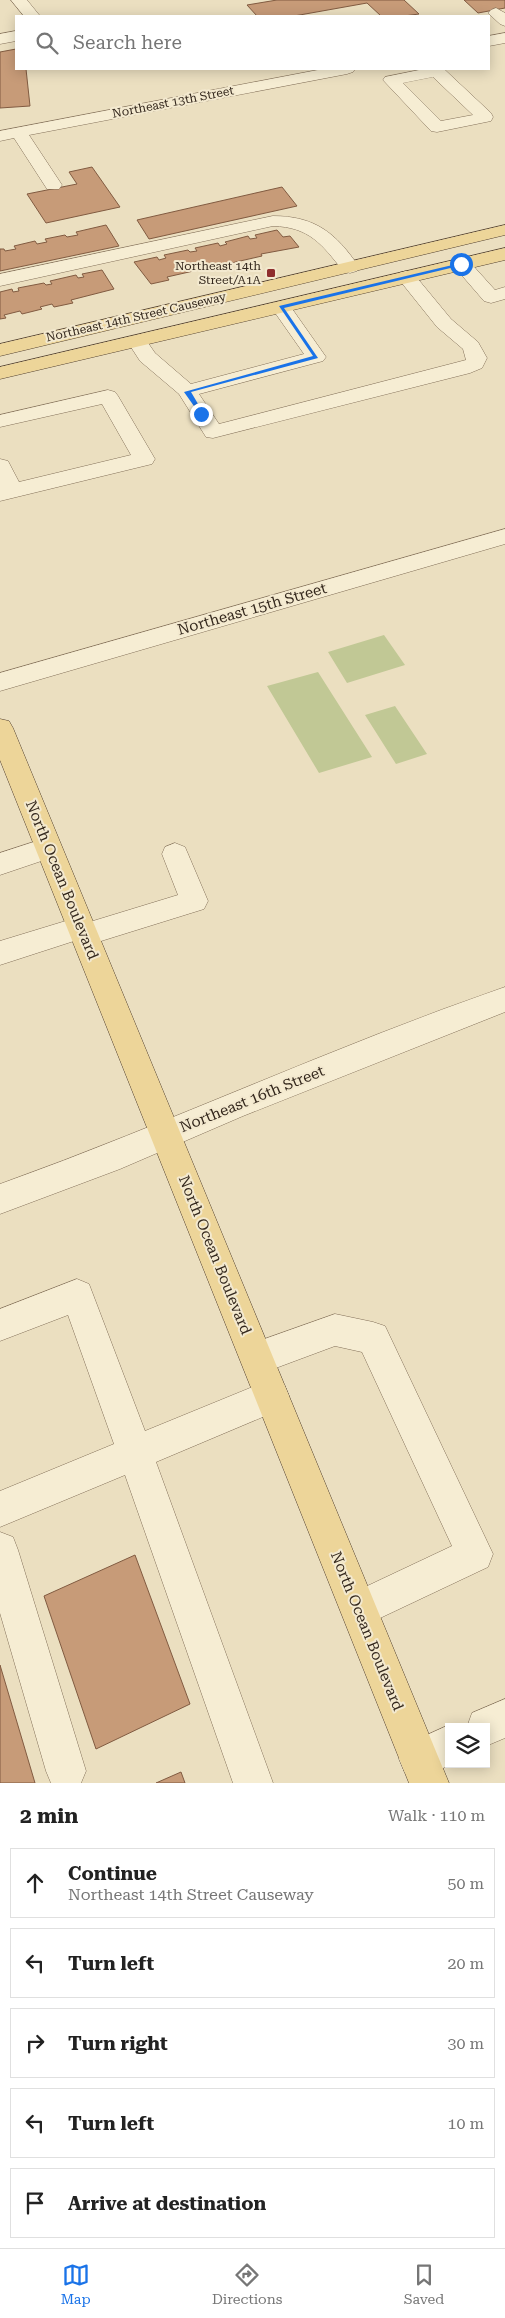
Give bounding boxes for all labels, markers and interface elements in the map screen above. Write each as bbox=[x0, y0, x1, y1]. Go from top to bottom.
search box bbox=[15, 15, 490, 70]
icon: search bbox=[33, 29, 61, 57]
text: Search here bbox=[73, 31, 182, 54]
street label: Northeast 13th Street bbox=[111, 83, 235, 121]
route start bbox=[450, 253, 473, 276]
place label: Northeast 14th Street/A1A bbox=[175, 259, 262, 287]
marker: Northeast 14th Street/A1A bbox=[265, 267, 277, 279]
street label: Northeast 14th Street Causeway bbox=[45, 289, 228, 345]
route end bbox=[190, 403, 213, 426]
street label: Northeast 15th Street bbox=[175, 579, 329, 639]
street label: North Ocean Boulevard bbox=[22, 798, 102, 963]
street label: Northeast 16th Street bbox=[177, 1062, 327, 1136]
street label: North Ocean Boulevard bbox=[175, 1173, 255, 1338]
street label: North Ocean Boulevard bbox=[327, 1549, 407, 1714]
map controls bbox=[445, 1723, 490, 1768]
button: layers bbox=[445, 1723, 490, 1768]
text: 2 min bbox=[20, 1804, 78, 1828]
text: Walk · 110 m bbox=[388, 1806, 485, 1825]
text: Continue bbox=[68, 1862, 157, 1885]
icon: ahead bbox=[21, 1869, 49, 1897]
text: 50 m bbox=[447, 1874, 484, 1893]
text: Northeast 14th Street Causeway bbox=[68, 1885, 314, 1904]
icon: left bbox=[21, 1949, 49, 1977]
text: Turn left bbox=[68, 1952, 154, 1975]
text: 20 m bbox=[447, 1954, 484, 1973]
icon: right bbox=[21, 2029, 49, 2057]
text: Turn right bbox=[68, 2032, 168, 2055]
text: 30 m bbox=[447, 2034, 484, 2053]
icon: left bbox=[21, 2109, 49, 2137]
text: Turn left bbox=[68, 2112, 154, 2135]
text: 10 m bbox=[447, 2114, 484, 2133]
icon: arrive bbox=[21, 2189, 49, 2217]
text: Arrive at destination bbox=[68, 2192, 266, 2215]
tab: Map bbox=[61, 2261, 91, 2307]
tab: Directions bbox=[212, 2261, 282, 2307]
tab: Saved bbox=[404, 2261, 444, 2307]

